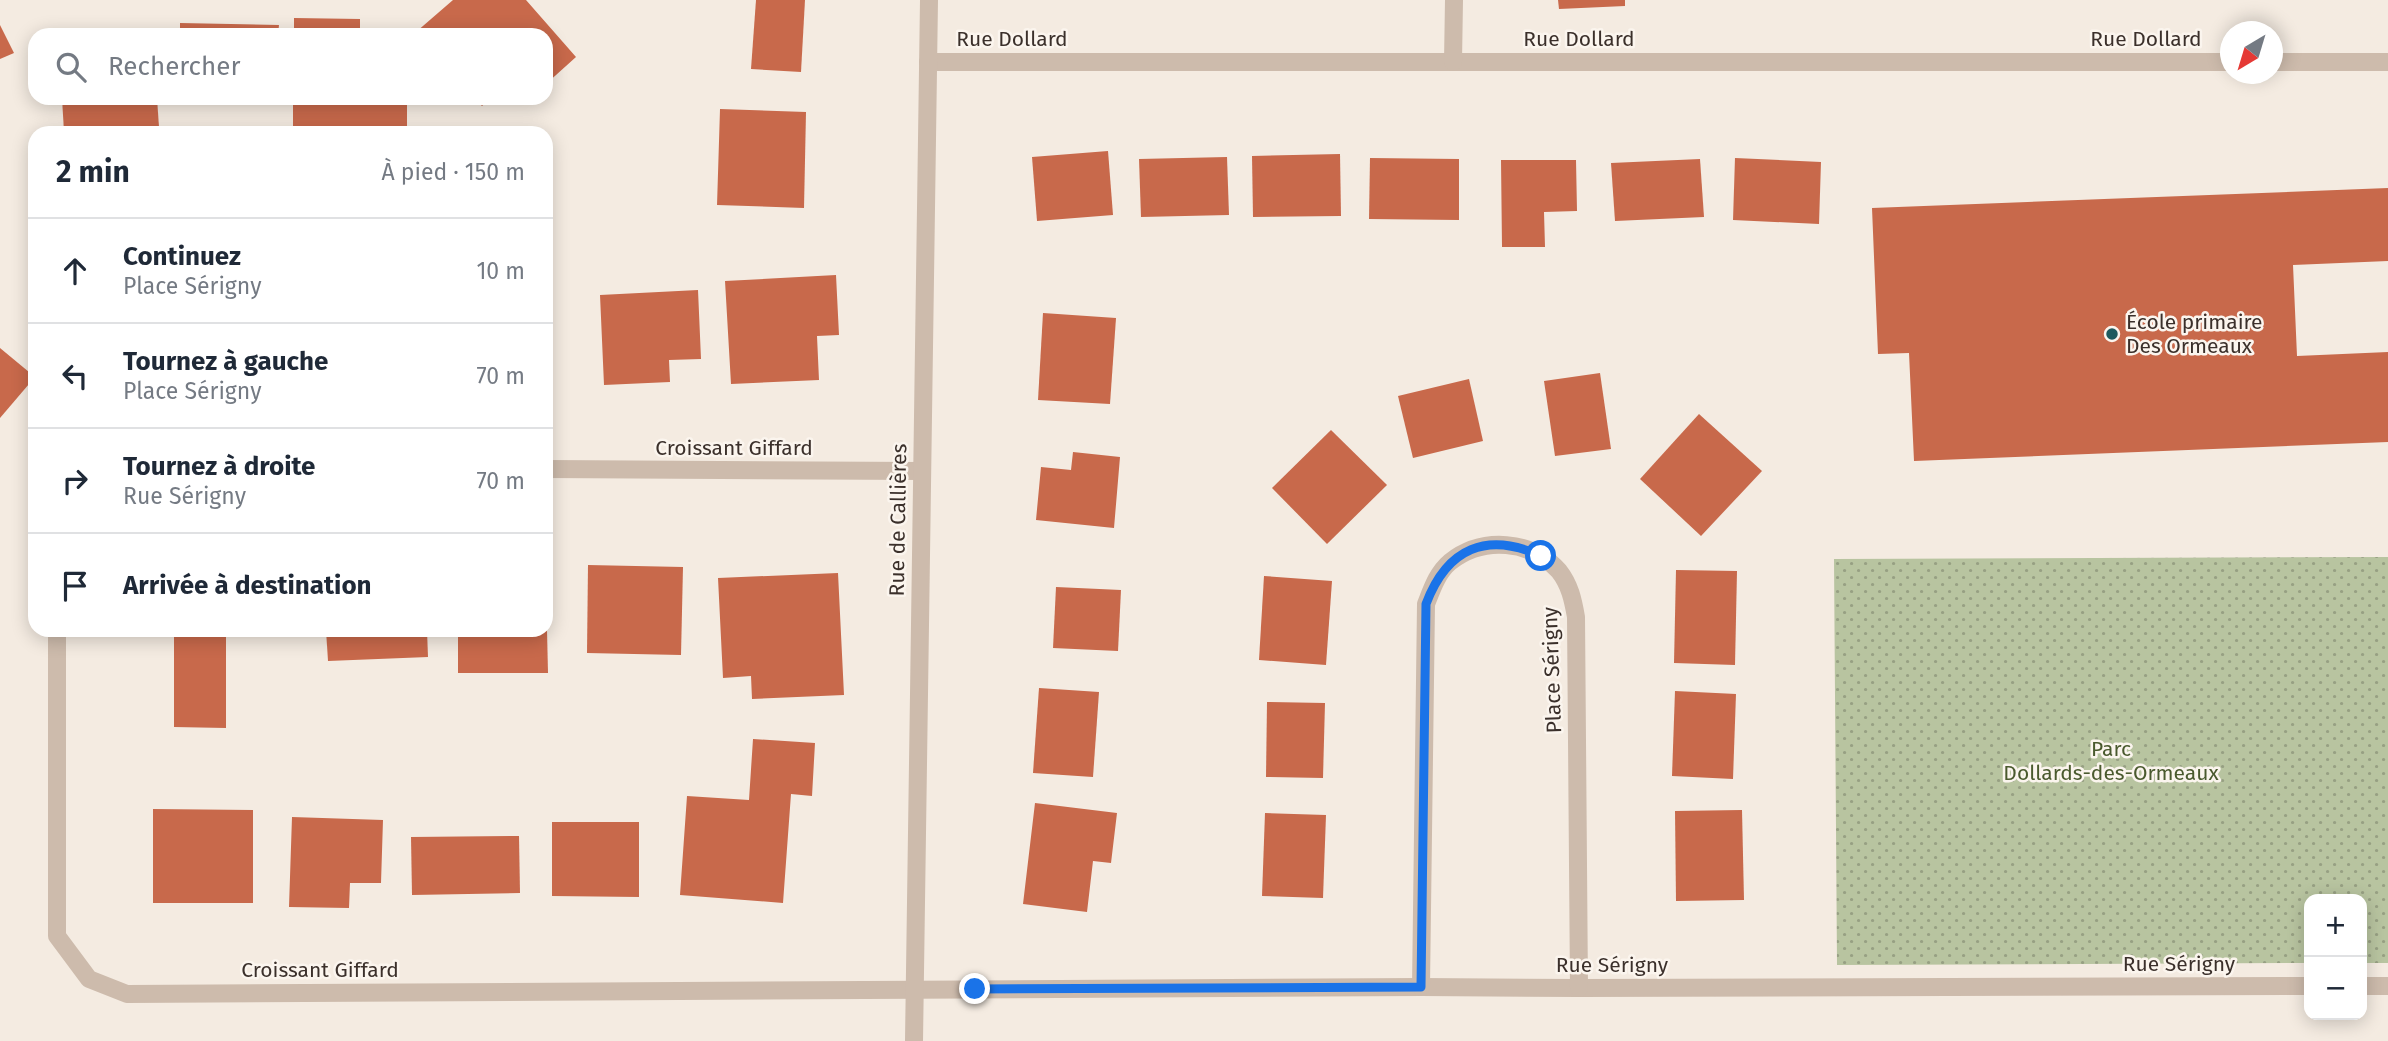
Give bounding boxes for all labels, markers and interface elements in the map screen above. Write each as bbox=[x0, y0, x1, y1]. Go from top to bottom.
north arrow bbox=[2220, 21, 2283, 84]
street label: Rue Dollard bbox=[956, 26, 1068, 52]
street label: Rue Dollard bbox=[1523, 26, 1635, 52]
street label: Rue Dollard bbox=[2090, 26, 2202, 52]
search box bbox=[28, 28, 553, 105]
icon: search bbox=[52, 48, 90, 86]
text: Rechercher bbox=[108, 51, 240, 82]
text: 2 min bbox=[56, 154, 130, 190]
text: À pied · 150 m bbox=[381, 158, 525, 186]
text: Continuez bbox=[123, 241, 241, 272]
icon: ahead bbox=[56, 252, 94, 290]
text: 10 m bbox=[476, 257, 525, 285]
text: Place Sérigny bbox=[123, 272, 261, 300]
place label: École primaire Des Ormeaux bbox=[2126, 309, 2263, 359]
marker: École primaire Des Ormeaux bbox=[2104, 326, 2120, 342]
text: Tournez à gauche bbox=[123, 346, 328, 377]
icon: left bbox=[56, 357, 94, 395]
text: 70 m bbox=[476, 362, 525, 390]
text: Place Sérigny bbox=[123, 377, 261, 405]
street label: Croissant Giffard bbox=[655, 435, 813, 461]
street label: Rue de Callières bbox=[884, 443, 912, 597]
text: Tournez à droite bbox=[123, 451, 315, 482]
icon: right bbox=[56, 462, 94, 500]
text: 70 m bbox=[476, 467, 525, 495]
text: Rue Sérigny bbox=[123, 482, 246, 510]
route start bbox=[1525, 540, 1556, 571]
icon: arrive bbox=[56, 567, 94, 605]
text: Arrivée à destination bbox=[123, 570, 372, 601]
street label: Place Sérigny bbox=[1537, 606, 1567, 734]
park label: Parc Dollards-des-Ormeaux bbox=[2003, 736, 2219, 786]
map controls bbox=[2304, 894, 2367, 1020]
button: + bbox=[2304, 894, 2367, 957]
street label: Rue Sérigny bbox=[2123, 951, 2236, 977]
street label: Rue Sérigny bbox=[1556, 952, 1669, 978]
street label: Croissant Giffard bbox=[241, 957, 399, 983]
button: − bbox=[2304, 957, 2367, 1020]
route end bbox=[959, 973, 990, 1004]

